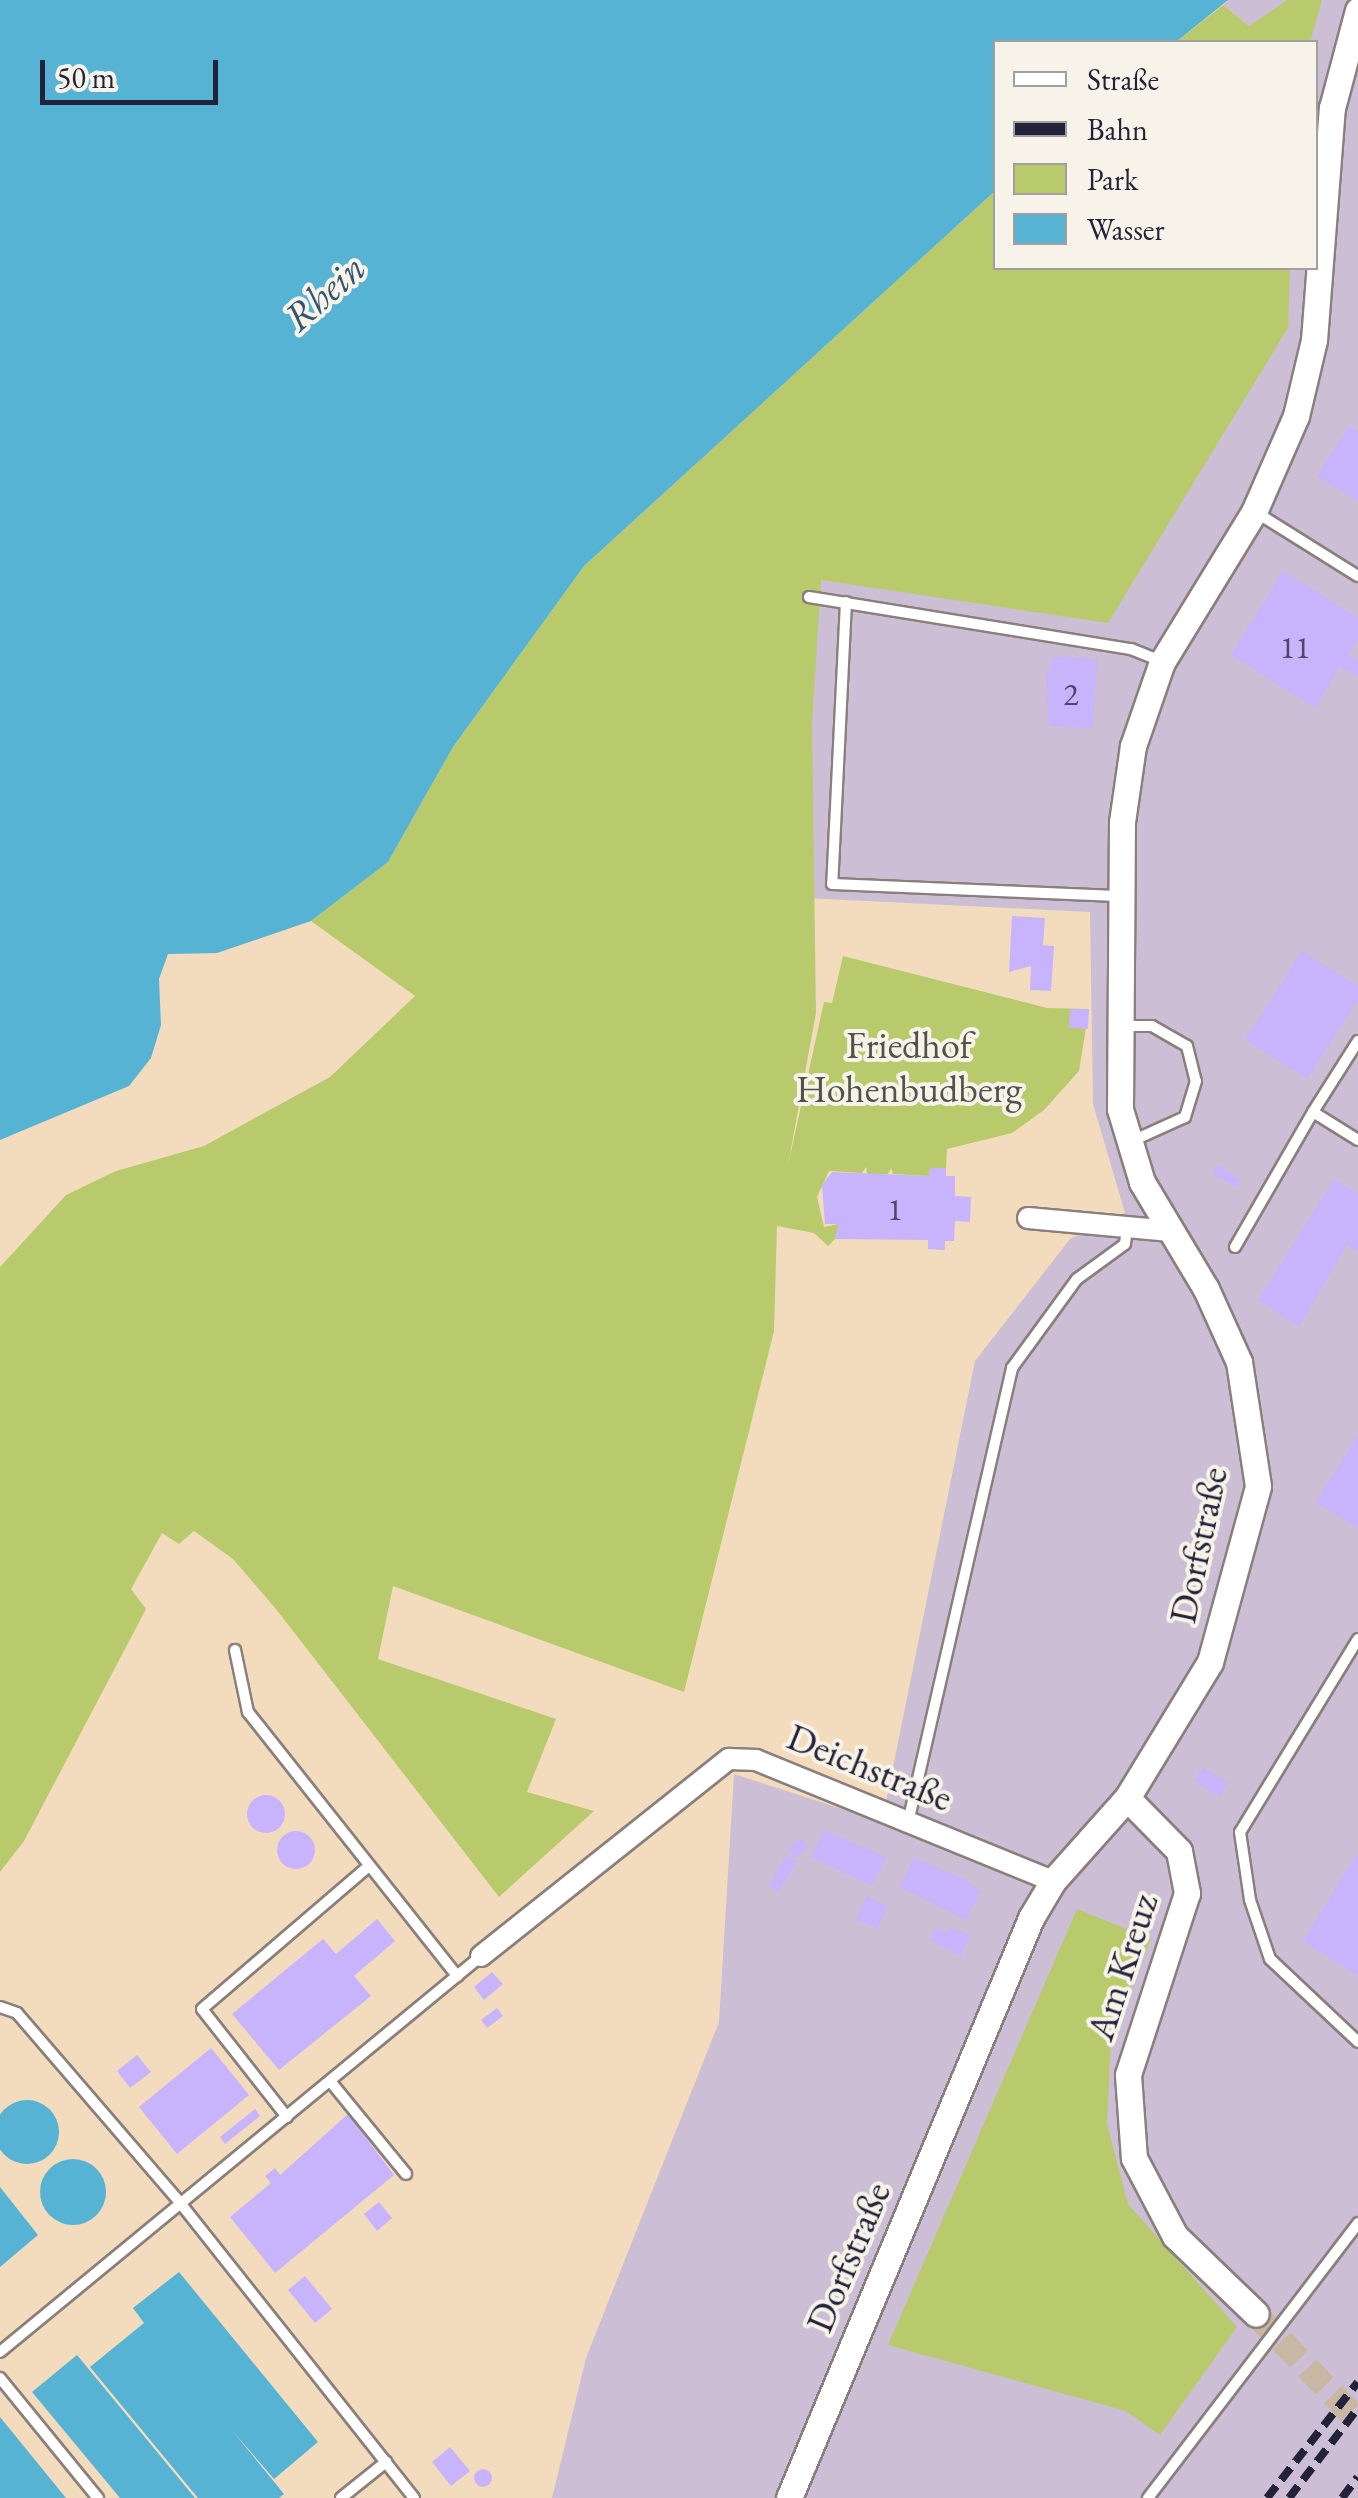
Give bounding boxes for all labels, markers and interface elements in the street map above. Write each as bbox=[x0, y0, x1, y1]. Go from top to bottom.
scale bar bbox=[45, 40, 222, 102]
legend bbox=[993, 40, 1318, 270]
text: 50 m bbox=[57, 58, 115, 97]
text: Straße bbox=[1087, 60, 1159, 99]
text: Bahn bbox=[1087, 110, 1148, 149]
text: Park bbox=[1087, 160, 1138, 199]
text: Wasser bbox=[1087, 210, 1165, 249]
water label: Rhein bbox=[273, 243, 375, 341]
house number: 11 bbox=[1280, 628, 1310, 666]
house number: 2 bbox=[1063, 675, 1079, 713]
park label: Friedhof Hohenbudberg bbox=[796, 1022, 1022, 1112]
house number: 1 bbox=[887, 1190, 903, 1228]
street label: Dorfstraße bbox=[1159, 1463, 1237, 1627]
street label: Deichstraße bbox=[781, 1713, 959, 1821]
street label: Am Kreuz bbox=[1077, 1888, 1167, 2046]
street label: Dorfstraße bbox=[796, 2175, 900, 2339]

